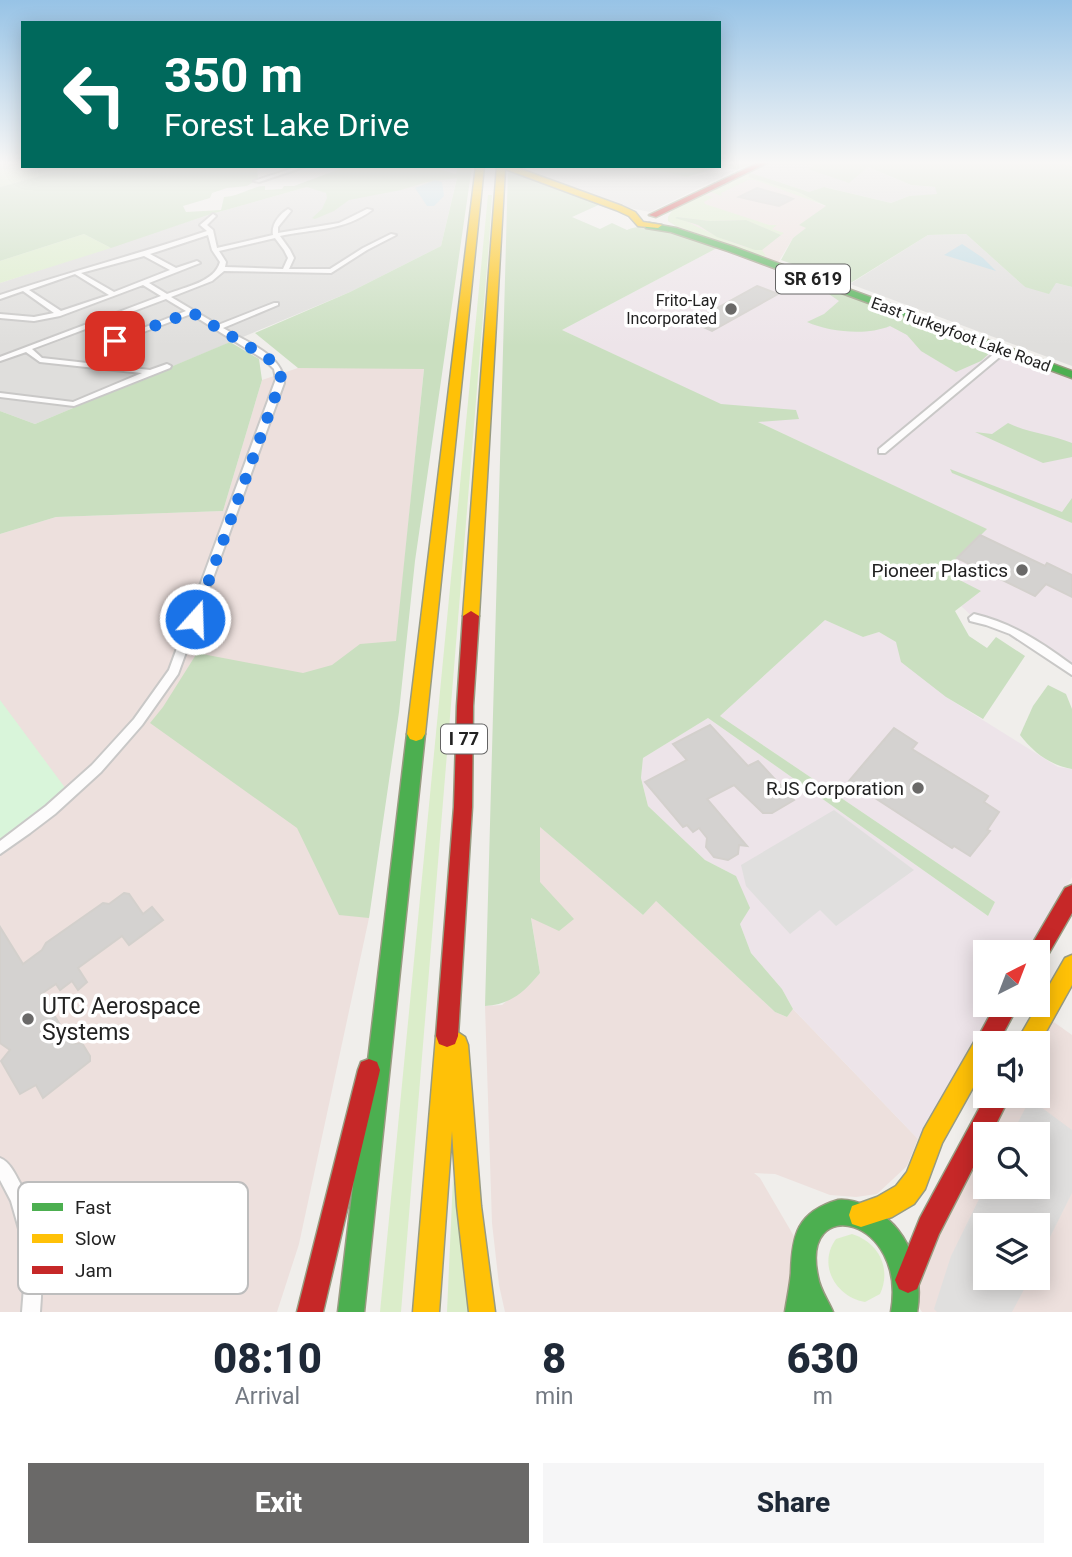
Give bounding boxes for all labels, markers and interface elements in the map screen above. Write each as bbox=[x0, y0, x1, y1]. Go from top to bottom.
text: 350 m bbox=[164, 47, 303, 104]
icon: left bbox=[49, 49, 140, 140]
text: Forest Lake Drive bbox=[164, 106, 409, 144]
road number: SR 619 bbox=[776, 264, 850, 293]
place label: Frito-Lay Incorporated bbox=[626, 291, 717, 328]
street label: East Turkeyfoot Lake Road bbox=[869, 293, 1053, 376]
marker: Frito-Lay Incorporated bbox=[723, 301, 739, 317]
pin bbox=[85, 311, 145, 371]
icon: arrive bbox=[96, 322, 134, 360]
place label: Pioneer Plastics bbox=[871, 559, 1008, 582]
marker: Pioneer Plastics bbox=[1014, 562, 1030, 578]
position arrow bbox=[158, 582, 232, 656]
road number: I 77 bbox=[441, 724, 487, 754]
place label: RJS Corporation bbox=[766, 777, 904, 800]
marker: RJS Corporation bbox=[910, 780, 926, 796]
north arrow bbox=[973, 940, 1050, 1017]
map controls bbox=[973, 940, 1050, 1290]
place label: UTC Aerospace Systems bbox=[42, 993, 200, 1046]
marker: UTC Aerospace Systems bbox=[20, 1011, 36, 1027]
button: sound bbox=[973, 1031, 1050, 1108]
button: search bbox=[973, 1122, 1050, 1199]
legend bbox=[18, 1182, 248, 1294]
text: Fast bbox=[75, 1196, 112, 1219]
button: layers bbox=[973, 1213, 1050, 1290]
text: Slow bbox=[75, 1227, 116, 1250]
text: Jam bbox=[75, 1259, 112, 1282]
text: 08:10 bbox=[213, 1334, 322, 1383]
text: 8 bbox=[542, 1334, 566, 1383]
text: 630 bbox=[786, 1334, 859, 1383]
text: Arrival bbox=[235, 1383, 300, 1410]
text: min bbox=[535, 1383, 573, 1410]
text: m bbox=[813, 1383, 833, 1410]
button: Exit bbox=[28, 1463, 529, 1543]
button: Share bbox=[543, 1463, 1044, 1543]

